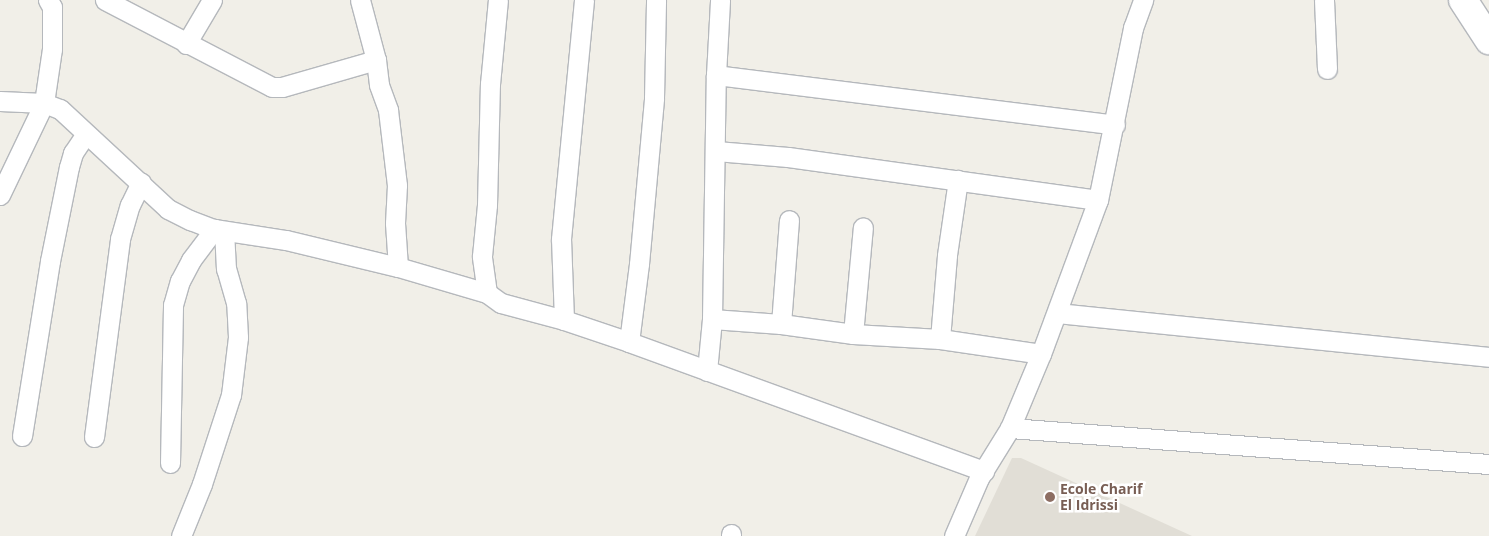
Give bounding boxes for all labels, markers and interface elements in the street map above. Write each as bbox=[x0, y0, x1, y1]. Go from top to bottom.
place label: Ecole Charif El Idrissi bbox=[1060, 481, 1143, 514]
marker: Ecole Charif El Idrissi bbox=[1044, 491, 1056, 503]

